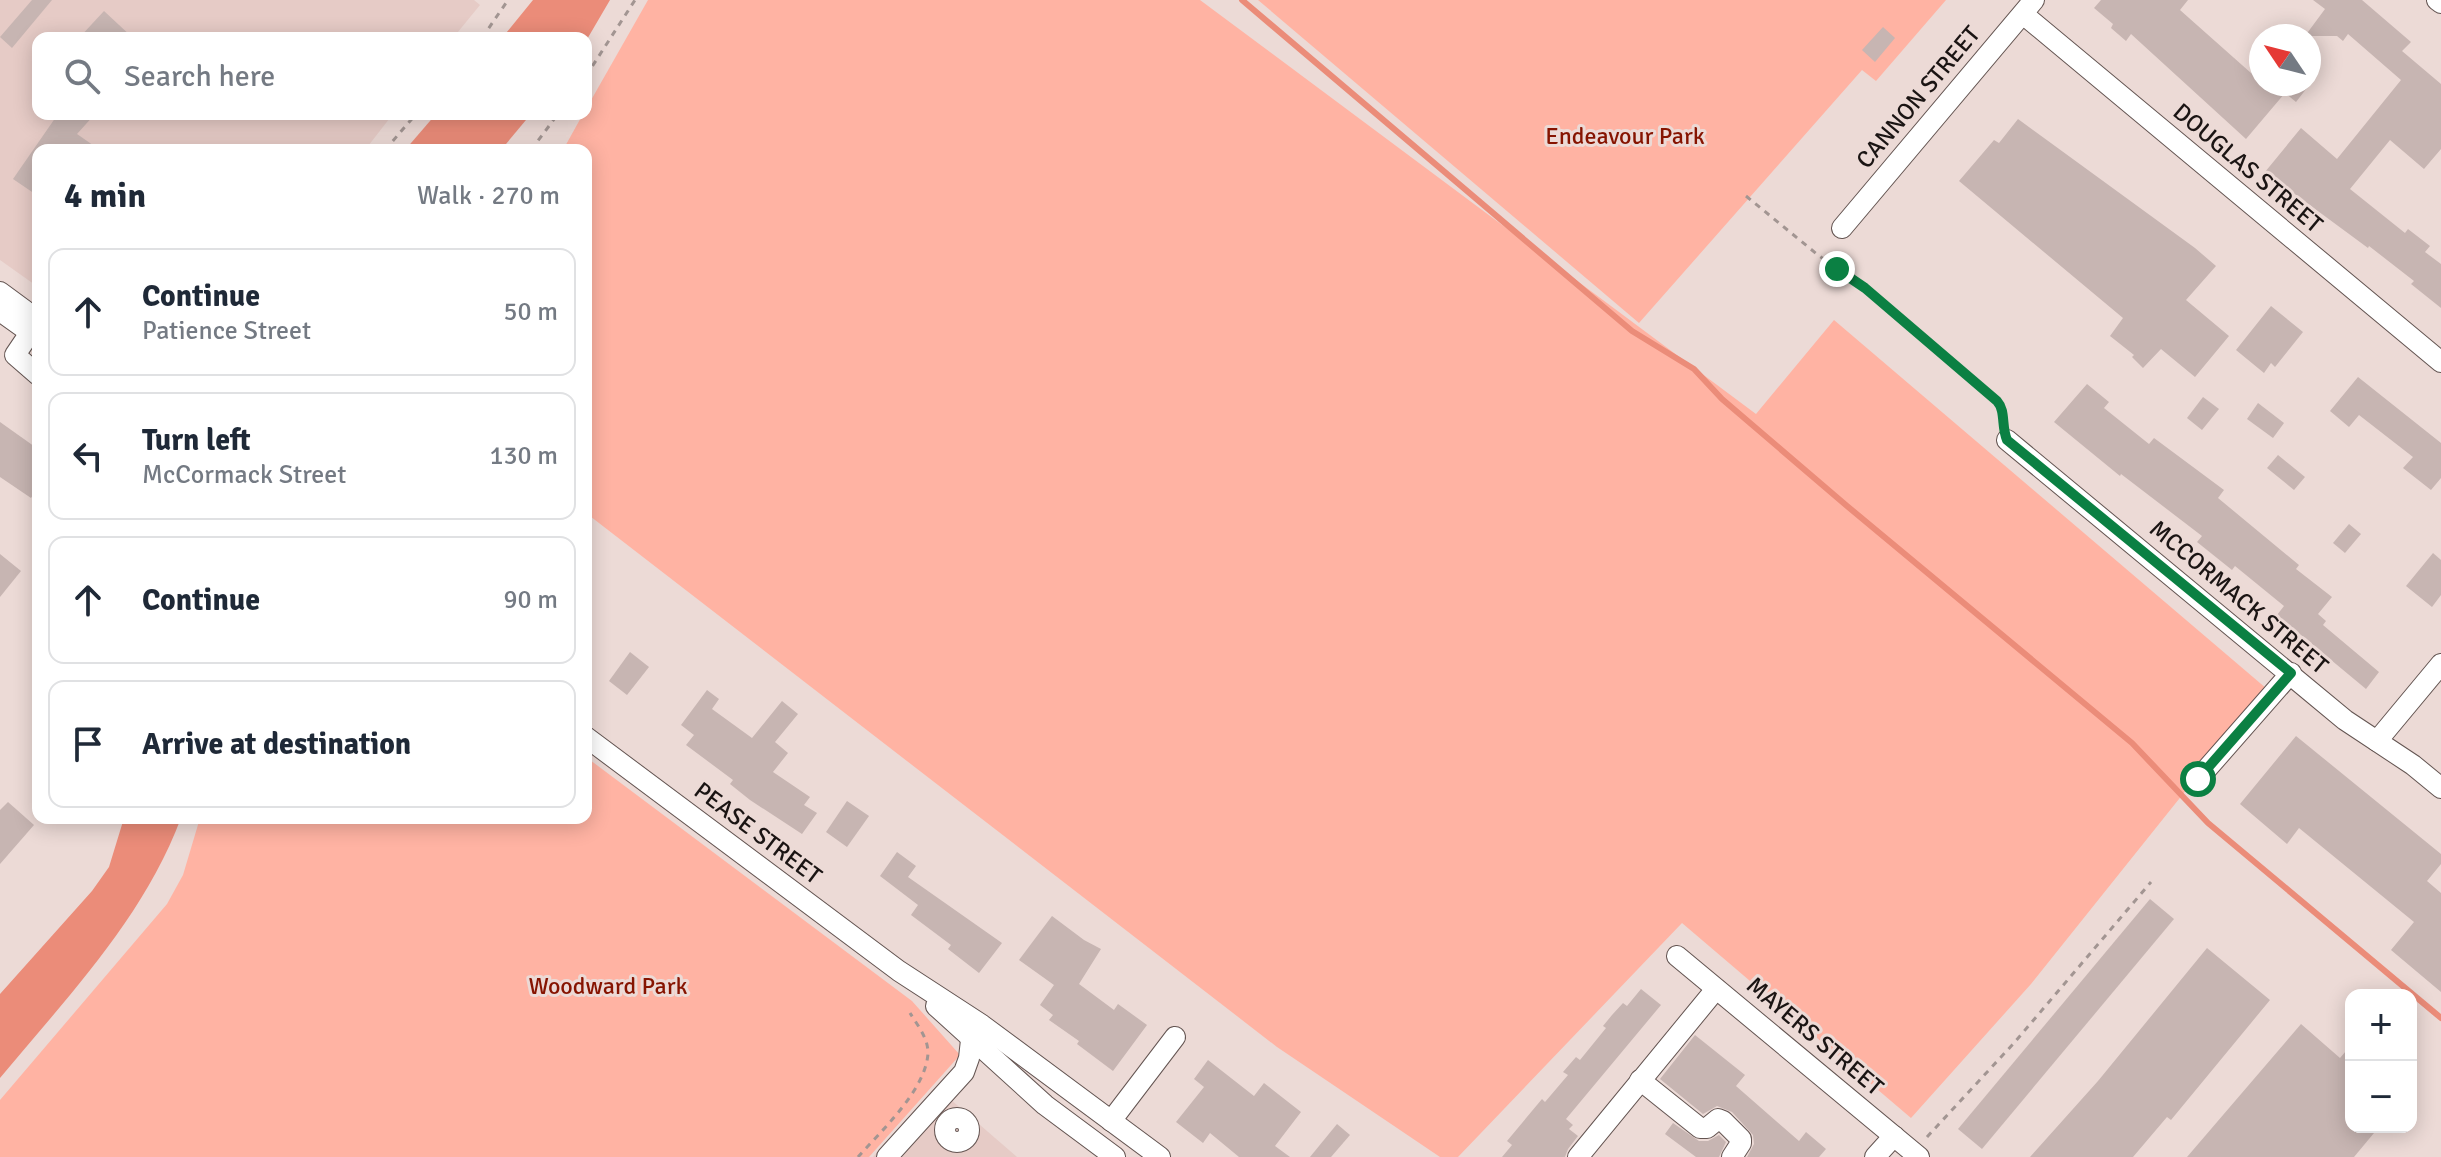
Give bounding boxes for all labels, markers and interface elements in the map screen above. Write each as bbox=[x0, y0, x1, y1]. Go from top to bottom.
street label: CANNON STREET bbox=[1850, 19, 1987, 174]
north arrow bbox=[2249, 24, 2321, 96]
search box bbox=[32, 32, 592, 120]
icon: search bbox=[60, 54, 104, 98]
text: Search here bbox=[124, 58, 275, 95]
street label: DOUGLAS STREET bbox=[2167, 97, 2329, 239]
park label: Endeavour Park bbox=[1545, 121, 1705, 151]
text: 4 min bbox=[64, 175, 146, 217]
text: Walk · 270 m bbox=[417, 180, 560, 212]
route end bbox=[1819, 251, 1855, 287]
text: Continue bbox=[142, 278, 260, 315]
icon: ahead bbox=[66, 290, 110, 334]
text: 50 m bbox=[503, 296, 558, 328]
text: Patience Street bbox=[142, 315, 311, 347]
text: Turn left bbox=[142, 422, 251, 459]
icon: left bbox=[66, 434, 110, 478]
text: 130 m bbox=[489, 440, 558, 472]
text: McCormack Street bbox=[142, 459, 346, 491]
street label: MCCORMACK STREET bbox=[2144, 514, 2335, 681]
icon: ahead bbox=[66, 578, 110, 622]
text: Continue bbox=[142, 582, 260, 619]
text: 90 m bbox=[503, 584, 558, 616]
icon: arrive bbox=[66, 722, 110, 766]
text: Arrive at destination bbox=[142, 726, 411, 763]
route start bbox=[2180, 761, 2216, 797]
street label: PEASE STREET bbox=[688, 775, 828, 891]
street label: MAYERS STREET bbox=[1740, 970, 1890, 1102]
park label: Woodward Park bbox=[528, 971, 688, 1001]
map controls bbox=[2345, 989, 2417, 1133]
button: + bbox=[2345, 989, 2417, 1061]
button: − bbox=[2345, 1061, 2417, 1133]

